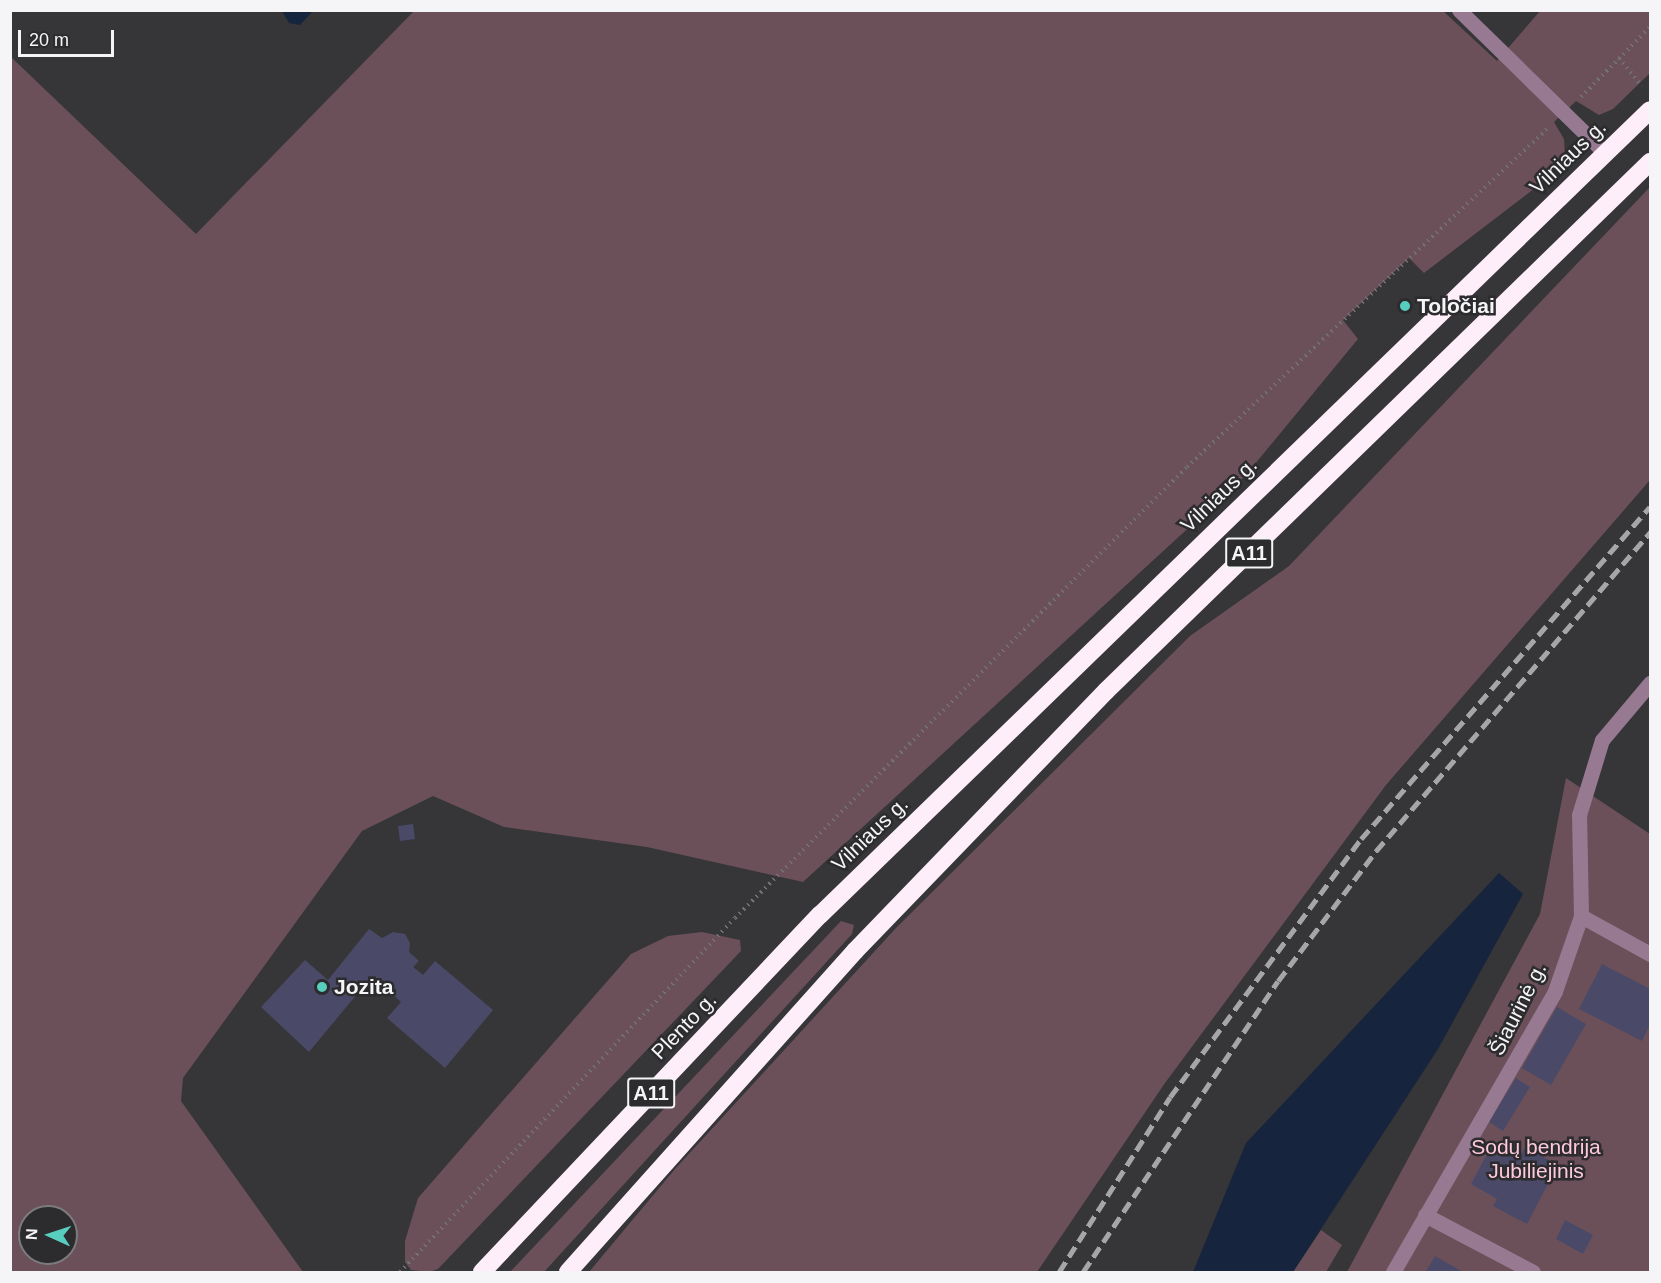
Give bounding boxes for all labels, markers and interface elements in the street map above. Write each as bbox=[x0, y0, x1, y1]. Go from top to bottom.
scale bar bbox=[21, 18, 117, 56]
text: 20 m bbox=[29, 30, 69, 50]
street label: Vilniaus g. bbox=[1525, 114, 1611, 200]
place label: Toločiai bbox=[1417, 293, 1495, 319]
marker: Toločiai bbox=[1398, 299, 1412, 313]
street label: Vilniaus g. bbox=[1176, 452, 1262, 538]
road number: A11 bbox=[1225, 536, 1273, 570]
street label: Vilniaus g. bbox=[827, 791, 913, 877]
street label: Šiaurinė g. bbox=[1484, 959, 1552, 1059]
place label: Jozita bbox=[334, 974, 394, 1000]
marker: Jozita bbox=[315, 980, 329, 994]
street label: Plento g. bbox=[646, 987, 722, 1065]
road number: A11 bbox=[627, 1076, 675, 1110]
park label: Sodų bendrija Jubiliejinis bbox=[1471, 1134, 1601, 1184]
north arrow bbox=[18, 1205, 78, 1265]
text: N bbox=[23, 1228, 40, 1240]

